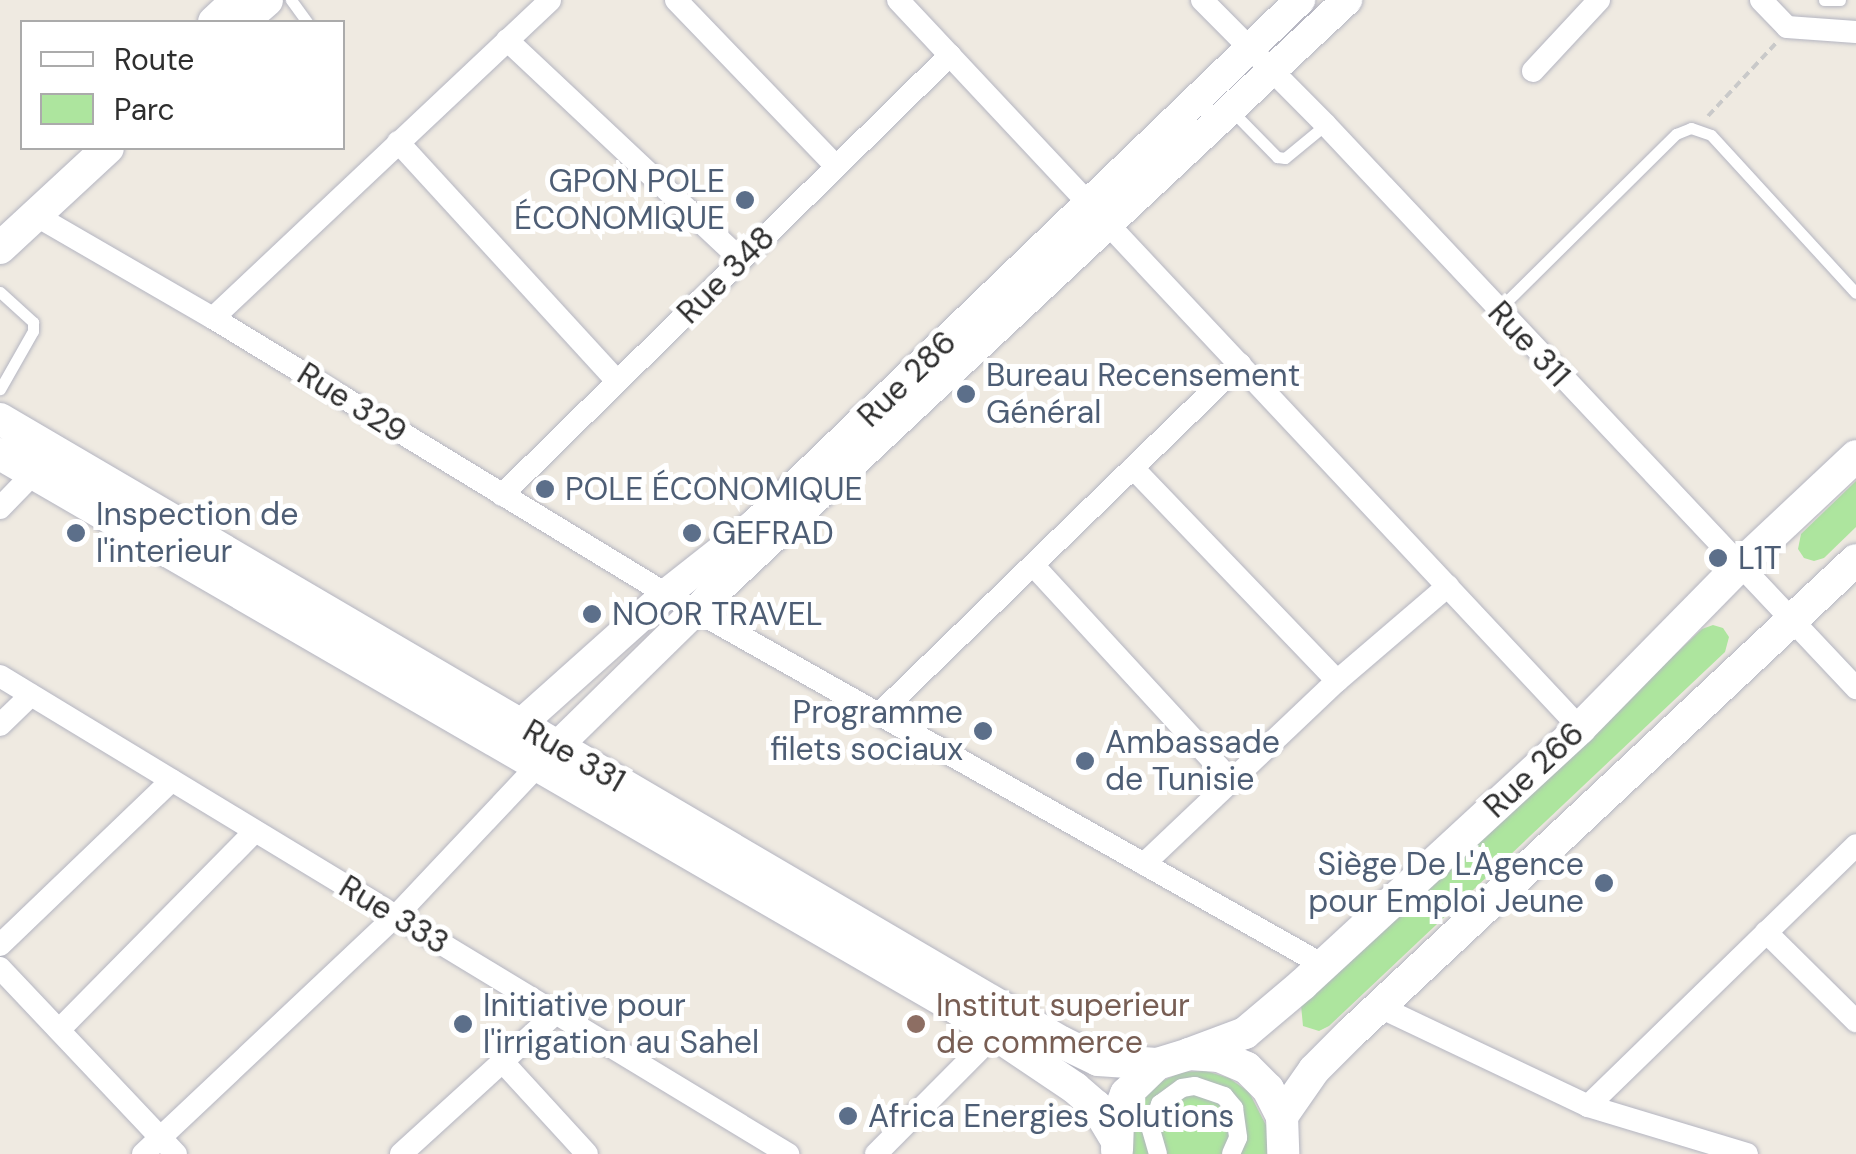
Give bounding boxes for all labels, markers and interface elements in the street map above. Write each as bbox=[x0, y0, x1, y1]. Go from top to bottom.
legend bbox=[20, 20, 345, 150]
text: Route bbox=[114, 40, 194, 79]
text: Parc bbox=[114, 90, 175, 129]
place label: GPON POLE ÉCONOMIQUE bbox=[514, 163, 725, 238]
marker: GPON POLE ÉCONOMIQUE bbox=[734, 189, 756, 211]
street label: Rue 348 bbox=[669, 218, 783, 332]
street label: Rue 311 bbox=[1480, 293, 1578, 395]
street label: Rue 286 bbox=[850, 323, 964, 435]
street label: Rue 329 bbox=[290, 355, 414, 451]
place label: Bureau Recensement Général bbox=[986, 357, 1300, 432]
marker: Bureau Recensement Général bbox=[955, 383, 977, 405]
place label: POLE ÉCONOMIQUE bbox=[565, 470, 863, 508]
marker: POLE ÉCONOMIQUE bbox=[534, 478, 556, 500]
place label: Inspection de l'interieur bbox=[96, 496, 298, 571]
place label: GEFRAD bbox=[712, 514, 834, 552]
marker: Inspection de l'interieur bbox=[65, 522, 87, 544]
marker: GEFRAD bbox=[681, 522, 703, 544]
place label: L1T bbox=[1738, 539, 1782, 577]
marker: L1T bbox=[1707, 547, 1729, 569]
place label: NOOR TRAVEL bbox=[612, 595, 823, 633]
marker: NOOR TRAVEL bbox=[581, 603, 603, 625]
place label: Programme filets sociaux bbox=[770, 694, 963, 769]
street label: Rue 331 bbox=[516, 712, 632, 800]
street label: Rue 266 bbox=[1476, 714, 1592, 826]
marker: Programme filets sociaux bbox=[972, 720, 994, 742]
place label: Ambassade de Tunisie bbox=[1105, 724, 1280, 799]
marker: Ambassade de Tunisie bbox=[1074, 750, 1096, 772]
place label: Siège De L'Agence pour Emploi Jeune bbox=[1308, 846, 1584, 921]
street label: Rue 333 bbox=[332, 867, 456, 963]
marker: Siège De L'Agence pour Emploi Jeune bbox=[1593, 872, 1615, 894]
place label: Initiative pour l'irrigation au Sahel bbox=[483, 987, 759, 1062]
place label: Institut superieur de commerce bbox=[936, 987, 1190, 1062]
marker: Initiative pour l'irrigation au Sahel bbox=[452, 1013, 474, 1035]
marker: Institut superieur de commerce bbox=[905, 1013, 927, 1035]
place label: Africa Energies Solutions bbox=[868, 1097, 1234, 1135]
marker: Africa Energies Solutions bbox=[837, 1105, 859, 1127]

